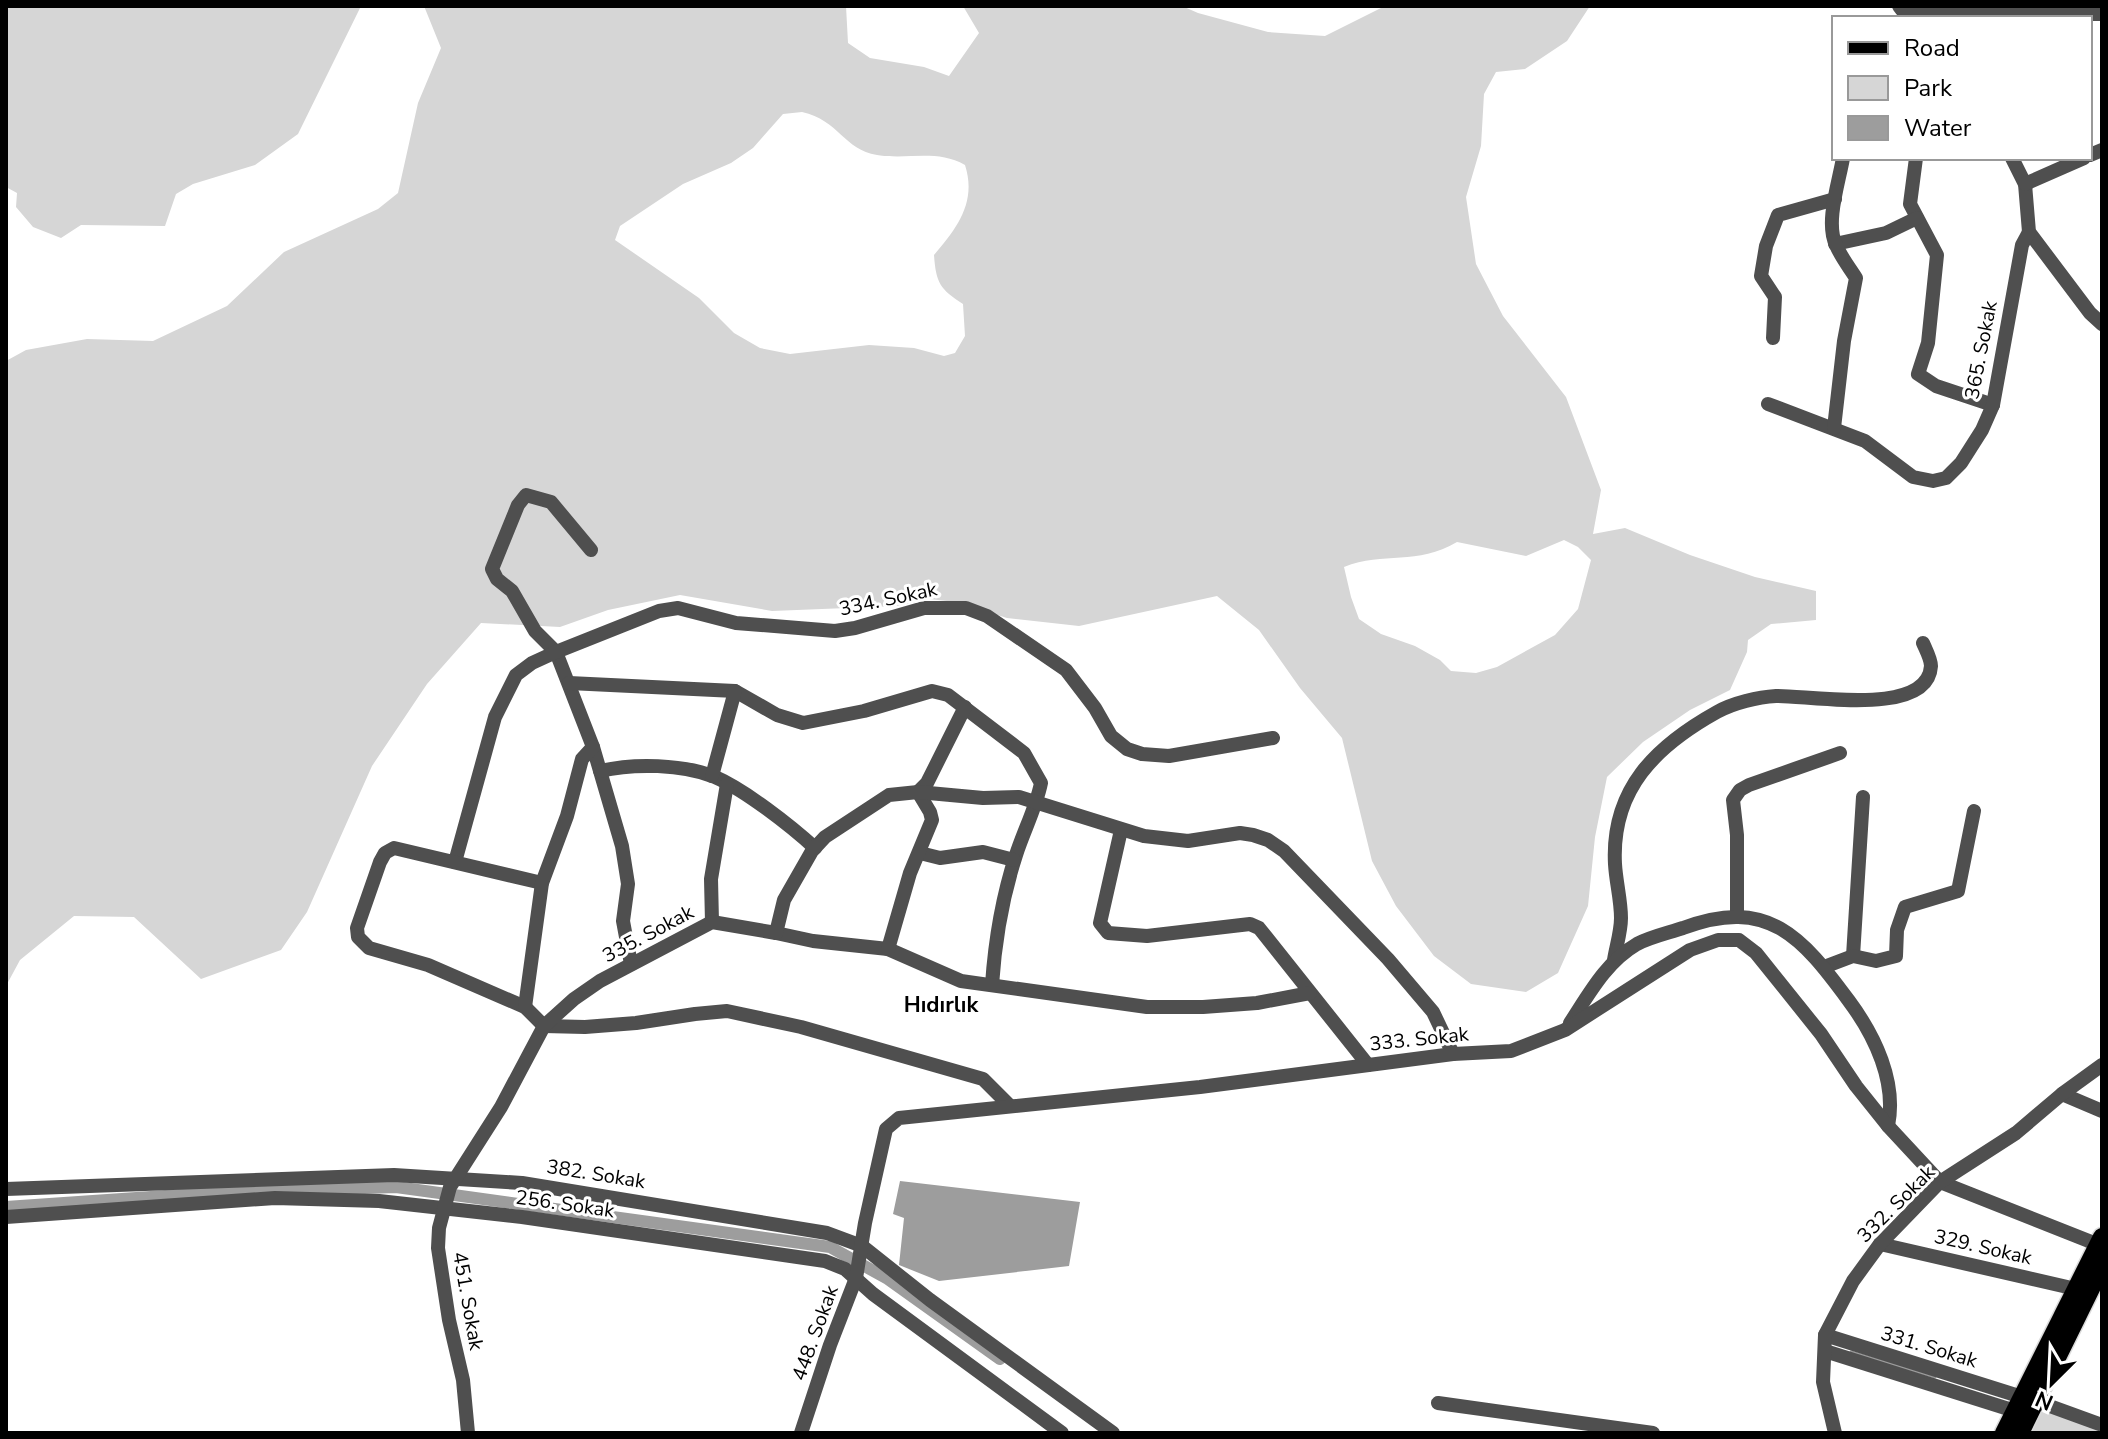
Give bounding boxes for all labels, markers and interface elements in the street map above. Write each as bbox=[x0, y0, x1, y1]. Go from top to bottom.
legend bbox=[1832, 16, 2092, 160]
text: Road bbox=[1904, 32, 1960, 64]
text: Park bbox=[1904, 72, 1953, 104]
text: Water bbox=[1904, 112, 1972, 144]
street label: 365. Sokak bbox=[1958, 298, 2004, 401]
street label: 334. Sokak bbox=[836, 575, 941, 623]
street label: 335. Sokak bbox=[598, 898, 699, 969]
district label: Hıdırlık bbox=[904, 990, 979, 1020]
street label: 333. Sokak bbox=[1368, 1020, 1471, 1058]
street label: 382. Sokak bbox=[545, 1153, 648, 1195]
street label: 332. Sokak bbox=[1851, 1159, 1941, 1249]
street label: 256. Sokak bbox=[514, 1184, 617, 1224]
street label: 329. Sokak bbox=[1931, 1223, 2036, 1272]
street label: 451. Sokak bbox=[446, 1250, 490, 1353]
street label: 448. Sokak bbox=[785, 1281, 845, 1384]
street label: 331. Sokak bbox=[1877, 1320, 1982, 1375]
north arrow bbox=[2012, 1343, 2092, 1423]
text: N bbox=[2031, 1383, 2058, 1417]

